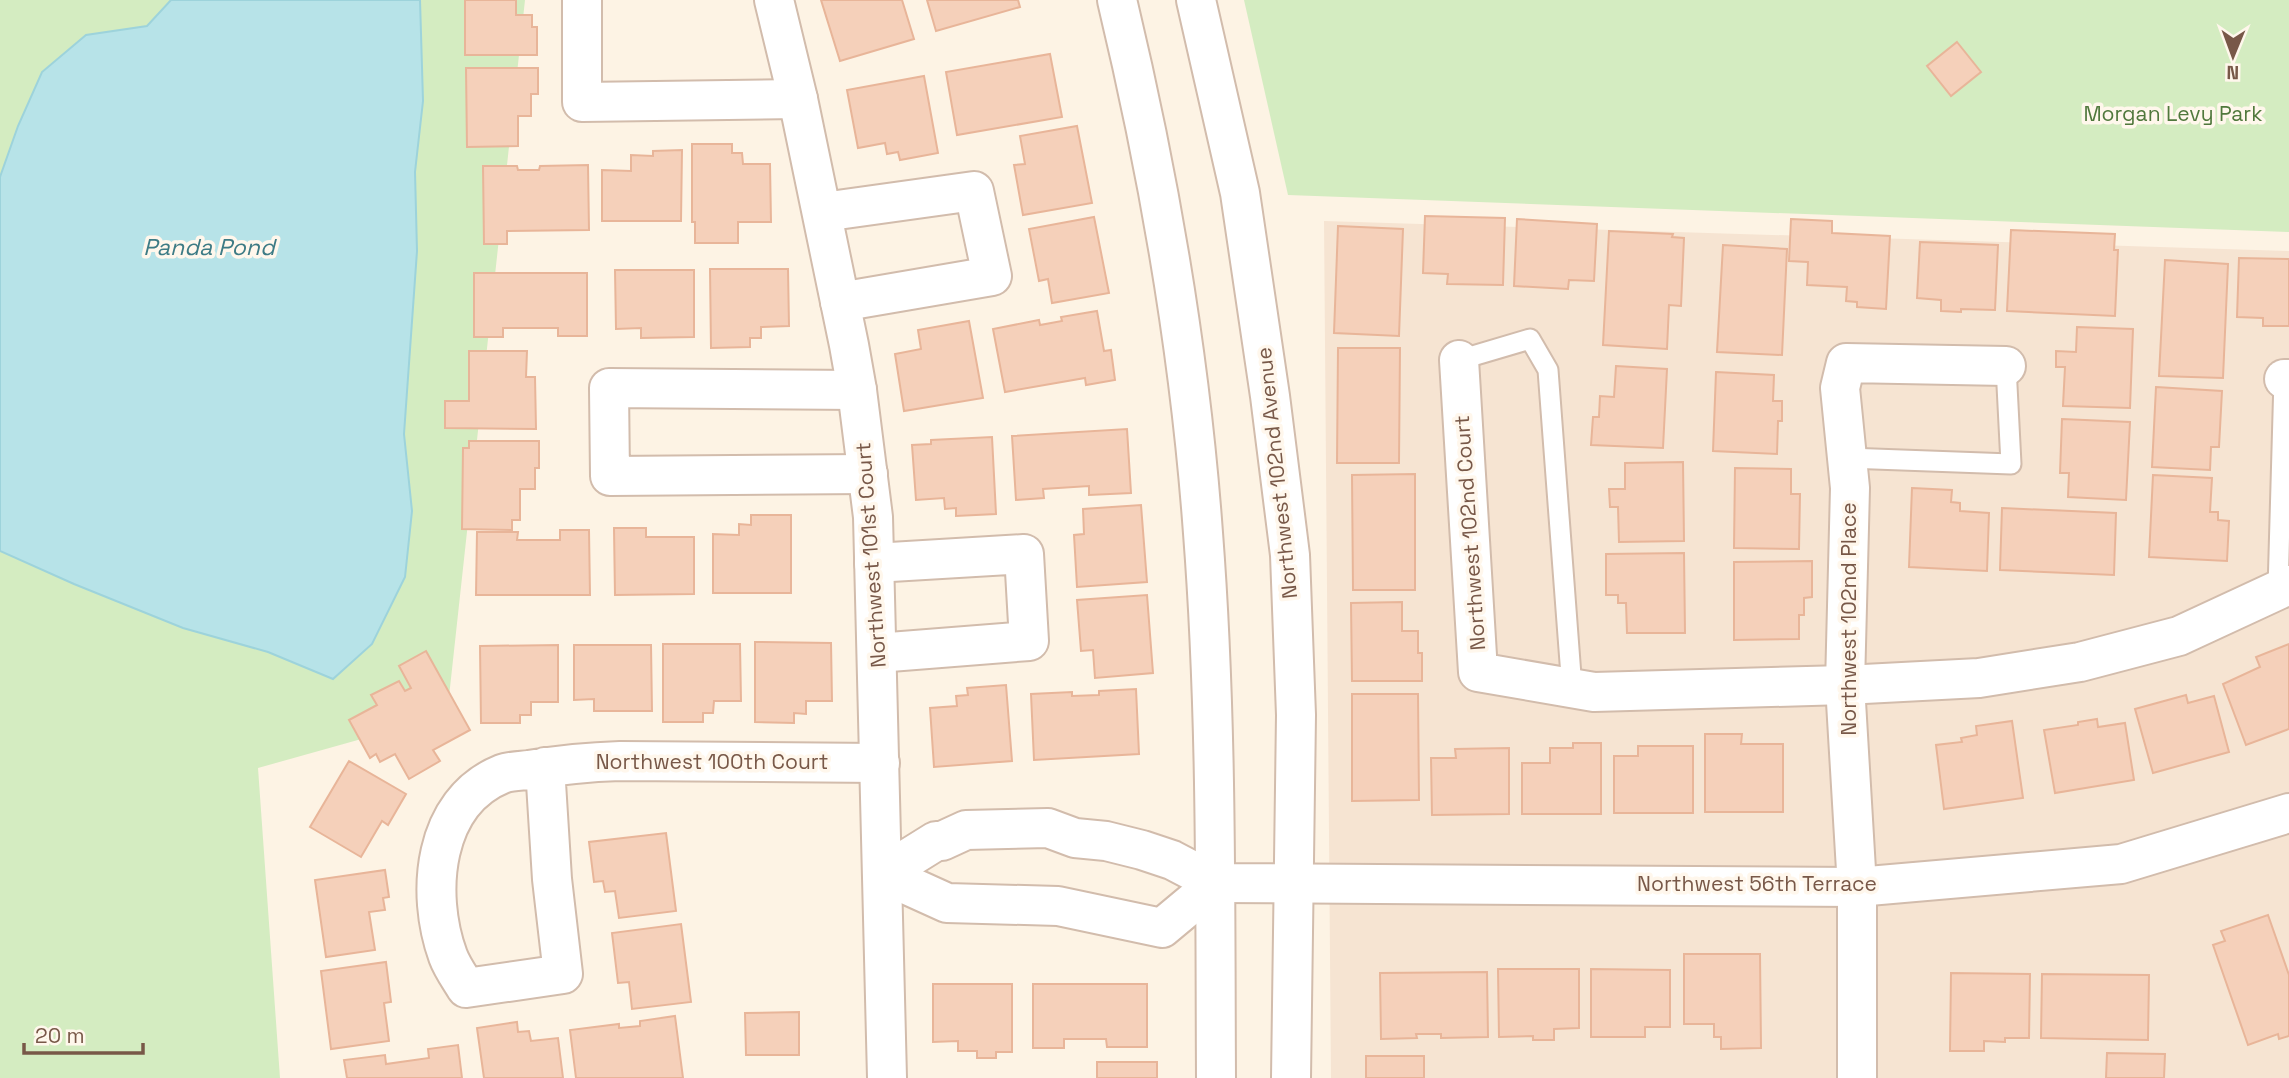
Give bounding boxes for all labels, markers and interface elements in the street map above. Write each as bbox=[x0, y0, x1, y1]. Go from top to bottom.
north arrow bbox=[2198, 21, 2268, 91]
text: N bbox=[2226, 60, 2239, 85]
park label: Morgan Levy Park bbox=[2083, 100, 2263, 127]
water label: Panda Pond bbox=[143, 232, 277, 262]
street label: Northwest 102nd Avenue bbox=[1250, 346, 1303, 600]
street label: Northwest 102nd Court bbox=[1448, 414, 1491, 652]
street label: Northwest 101st Court bbox=[849, 441, 892, 669]
street label: Northwest 102nd Place bbox=[1835, 502, 1862, 736]
street label: Northwest 100th Court bbox=[596, 748, 828, 775]
street label: Northwest 56th Terrace bbox=[1637, 870, 1877, 897]
scale bar bbox=[24, 1012, 144, 1056]
text: 20 m bbox=[35, 1022, 85, 1049]

